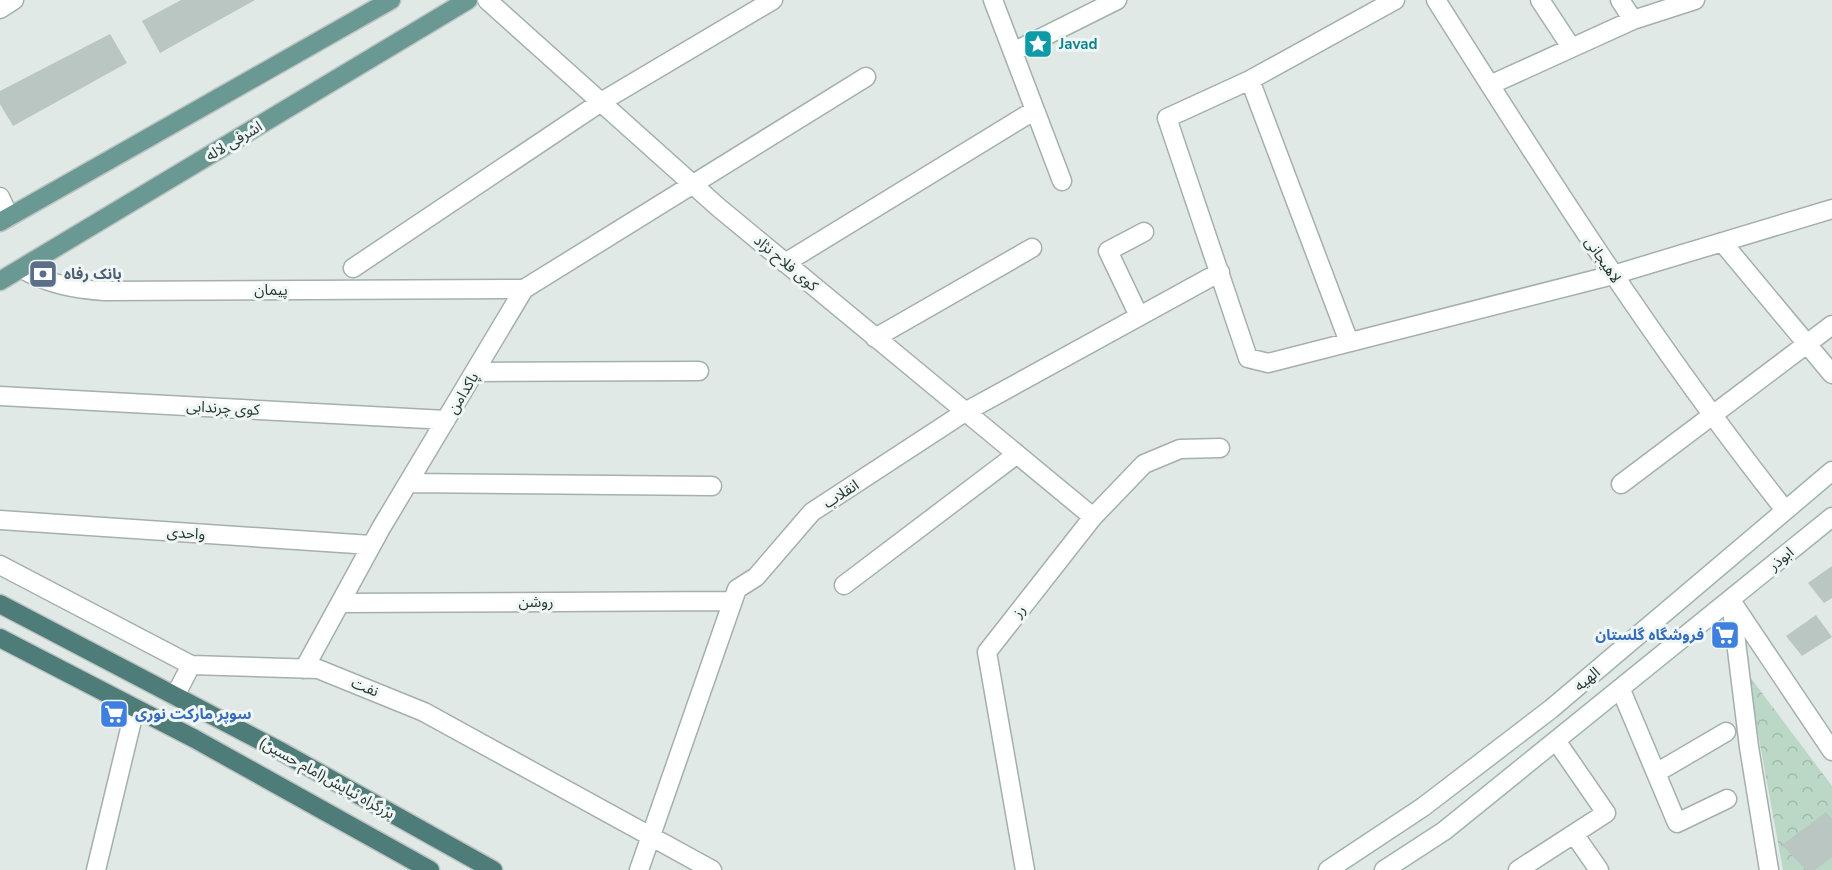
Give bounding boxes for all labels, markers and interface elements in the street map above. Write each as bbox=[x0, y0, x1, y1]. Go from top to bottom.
place icon: Javad bbox=[1022, 28, 1054, 60]
place label: Javad bbox=[1058, 34, 1097, 54]
street label: اشرفی لاله bbox=[202, 116, 266, 166]
street label: کوی فلاح نژاد bbox=[748, 230, 823, 298]
street label: لاهیجانی bbox=[1580, 233, 1626, 287]
bank icon: بانک رفاه bbox=[27, 258, 59, 290]
place label: بانک رفاه bbox=[64, 264, 122, 284]
street label: پیمان bbox=[254, 280, 288, 300]
street label: پاکدامن bbox=[443, 368, 483, 418]
street label: کوی چرندابی bbox=[186, 396, 261, 420]
street label: انقلاب bbox=[819, 475, 863, 513]
street label: واحدی bbox=[166, 522, 206, 544]
street label: ابوذر bbox=[1763, 543, 1798, 576]
street label: روشن bbox=[519, 592, 553, 612]
street label: رز bbox=[1007, 601, 1030, 622]
supermarket icon: فروشگاه گلستان bbox=[1709, 619, 1741, 651]
place label: فروشگاه گلستان bbox=[1595, 625, 1704, 645]
street label: الهیه bbox=[1570, 662, 1604, 696]
street label: نفت bbox=[348, 673, 382, 701]
supermarket icon: سوپر مارکت نوری bbox=[98, 698, 130, 730]
place label: سوپر مارکت نوری bbox=[135, 704, 251, 724]
street label: بزرگراه نیایش(امام حسین) bbox=[255, 732, 398, 825]

